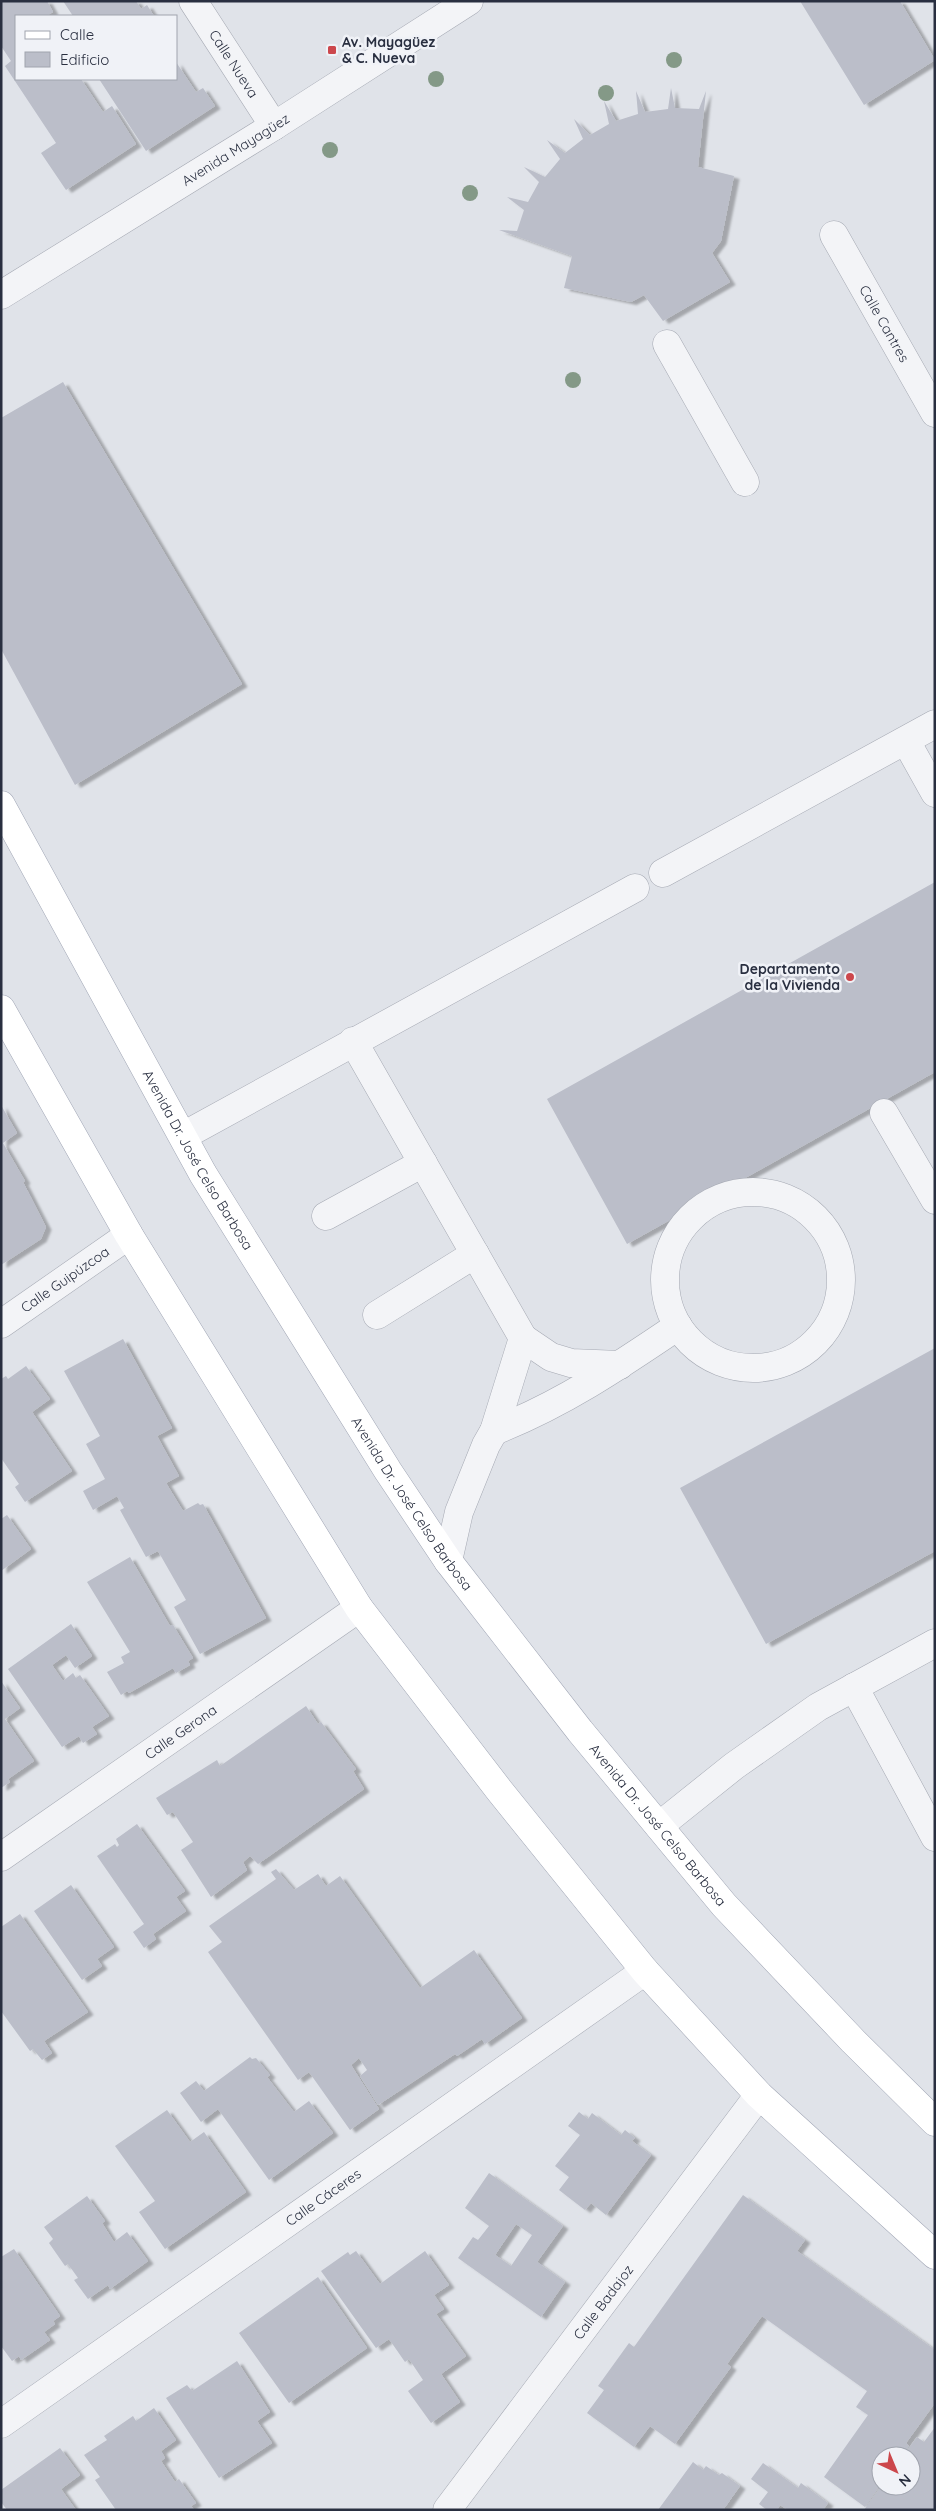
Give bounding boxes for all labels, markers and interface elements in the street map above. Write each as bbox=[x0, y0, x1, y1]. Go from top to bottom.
legend bbox=[15, 15, 178, 80]
text: Calle bbox=[60, 25, 94, 44]
street label: Calle Nueva bbox=[205, 26, 262, 101]
place label: Av. Mayagüez & C. Nueva bbox=[342, 33, 435, 67]
marker: Av. Mayagüez & C. Nueva bbox=[326, 44, 338, 56]
text: Edificio bbox=[60, 50, 109, 69]
street label: Avenida Mayagüez bbox=[178, 109, 293, 190]
street label: Calle Cantres bbox=[855, 282, 913, 365]
place label: Departamento de la Vivienda bbox=[740, 960, 840, 994]
marker: Departamento de la Vivienda bbox=[844, 971, 856, 983]
street label: Avenida Dr. José Celso Barbosa bbox=[139, 1067, 257, 1253]
street label: Calle Guipúzcoa bbox=[17, 1242, 113, 1316]
street label: Avenida Dr. José Celso Barbosa bbox=[347, 1413, 477, 1594]
street label: Calle Gerona bbox=[141, 1701, 220, 1763]
street label: Avenida Dr. José Celso Barbosa bbox=[585, 1740, 730, 1910]
street label: Calle Cáceres bbox=[282, 2165, 364, 2230]
street label: Calle Badajoz bbox=[569, 2261, 637, 2343]
north arrow bbox=[871, 2446, 921, 2496]
text: N bbox=[895, 2470, 915, 2490]

